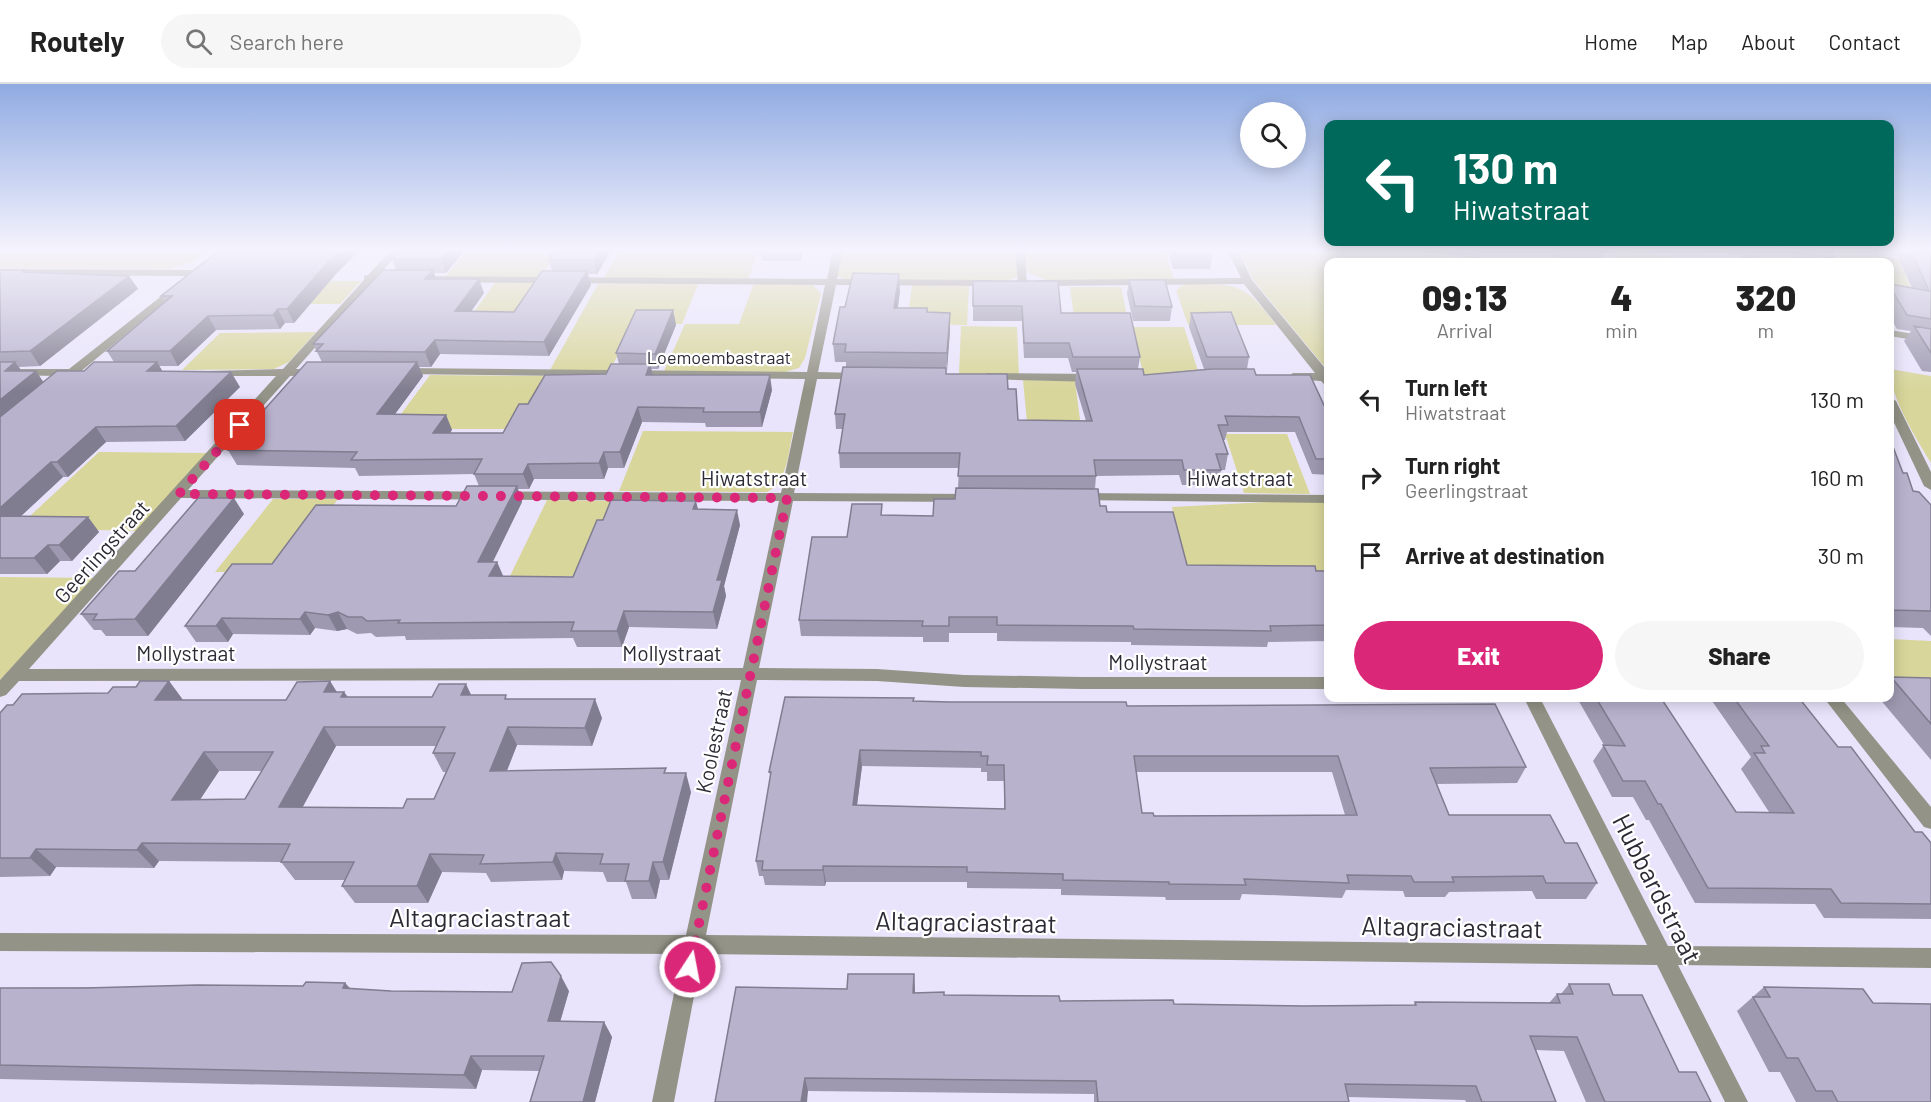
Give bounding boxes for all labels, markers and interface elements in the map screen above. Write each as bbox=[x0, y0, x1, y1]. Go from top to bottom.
search box bbox=[161, 14, 581, 68]
text: Routely bbox=[30, 24, 125, 58]
icon: search bbox=[182, 25, 215, 58]
text: Search here bbox=[230, 28, 344, 54]
text: Home bbox=[1584, 29, 1638, 54]
text: Map bbox=[1671, 29, 1708, 54]
text: About bbox=[1741, 29, 1796, 54]
text: Contact bbox=[1829, 29, 1901, 54]
map controls bbox=[1240, 102, 1306, 168]
button: search bbox=[1240, 102, 1306, 168]
text: 130 m bbox=[1453, 142, 1558, 192]
icon: left bbox=[1354, 144, 1432, 222]
text: Hiwatstraat bbox=[1453, 193, 1590, 225]
text: 09:13 bbox=[1422, 275, 1508, 318]
text: 4 bbox=[1610, 275, 1633, 318]
text: 320 bbox=[1735, 275, 1796, 318]
text: Arrival bbox=[1437, 318, 1493, 342]
text: min bbox=[1605, 318, 1638, 342]
text: m bbox=[1758, 318, 1774, 342]
street label: Loemoembastraat bbox=[647, 346, 791, 368]
text: Turn left bbox=[1405, 374, 1488, 400]
icon: left bbox=[1354, 383, 1387, 416]
text: 130 m bbox=[1810, 386, 1864, 412]
pin bbox=[214, 399, 265, 450]
text: Hiwatstraat bbox=[1405, 400, 1507, 424]
icon: arrive bbox=[223, 408, 256, 441]
text: Turn right bbox=[1405, 452, 1500, 478]
icon: right bbox=[1354, 461, 1387, 494]
text: 160 m bbox=[1810, 464, 1864, 490]
street label: Hiwatstraat bbox=[701, 465, 807, 490]
street label: Hiwatstraat bbox=[1187, 465, 1293, 490]
text: Geerlingstraat bbox=[1405, 478, 1529, 502]
street label: Geerlingstraat bbox=[48, 494, 154, 608]
icon: arrive bbox=[1354, 539, 1387, 572]
text: Arrive at destination bbox=[1405, 542, 1604, 568]
text: 30 m bbox=[1818, 542, 1864, 568]
button: Exit bbox=[1354, 621, 1603, 690]
button: Share bbox=[1615, 621, 1864, 690]
street label: Mollystraat bbox=[136, 640, 236, 665]
street label: Mollystraat bbox=[622, 640, 722, 665]
street label: Mollystraat bbox=[1108, 649, 1208, 674]
street label: Koolestraat bbox=[690, 687, 736, 795]
street label: Hubbardstraat bbox=[1607, 808, 1709, 968]
street label: Altagraciastraat bbox=[389, 901, 571, 932]
street label: Altagraciastraat bbox=[875, 904, 1057, 938]
street label: Altagraciastraat bbox=[1361, 909, 1543, 943]
position arrow bbox=[658, 935, 722, 999]

